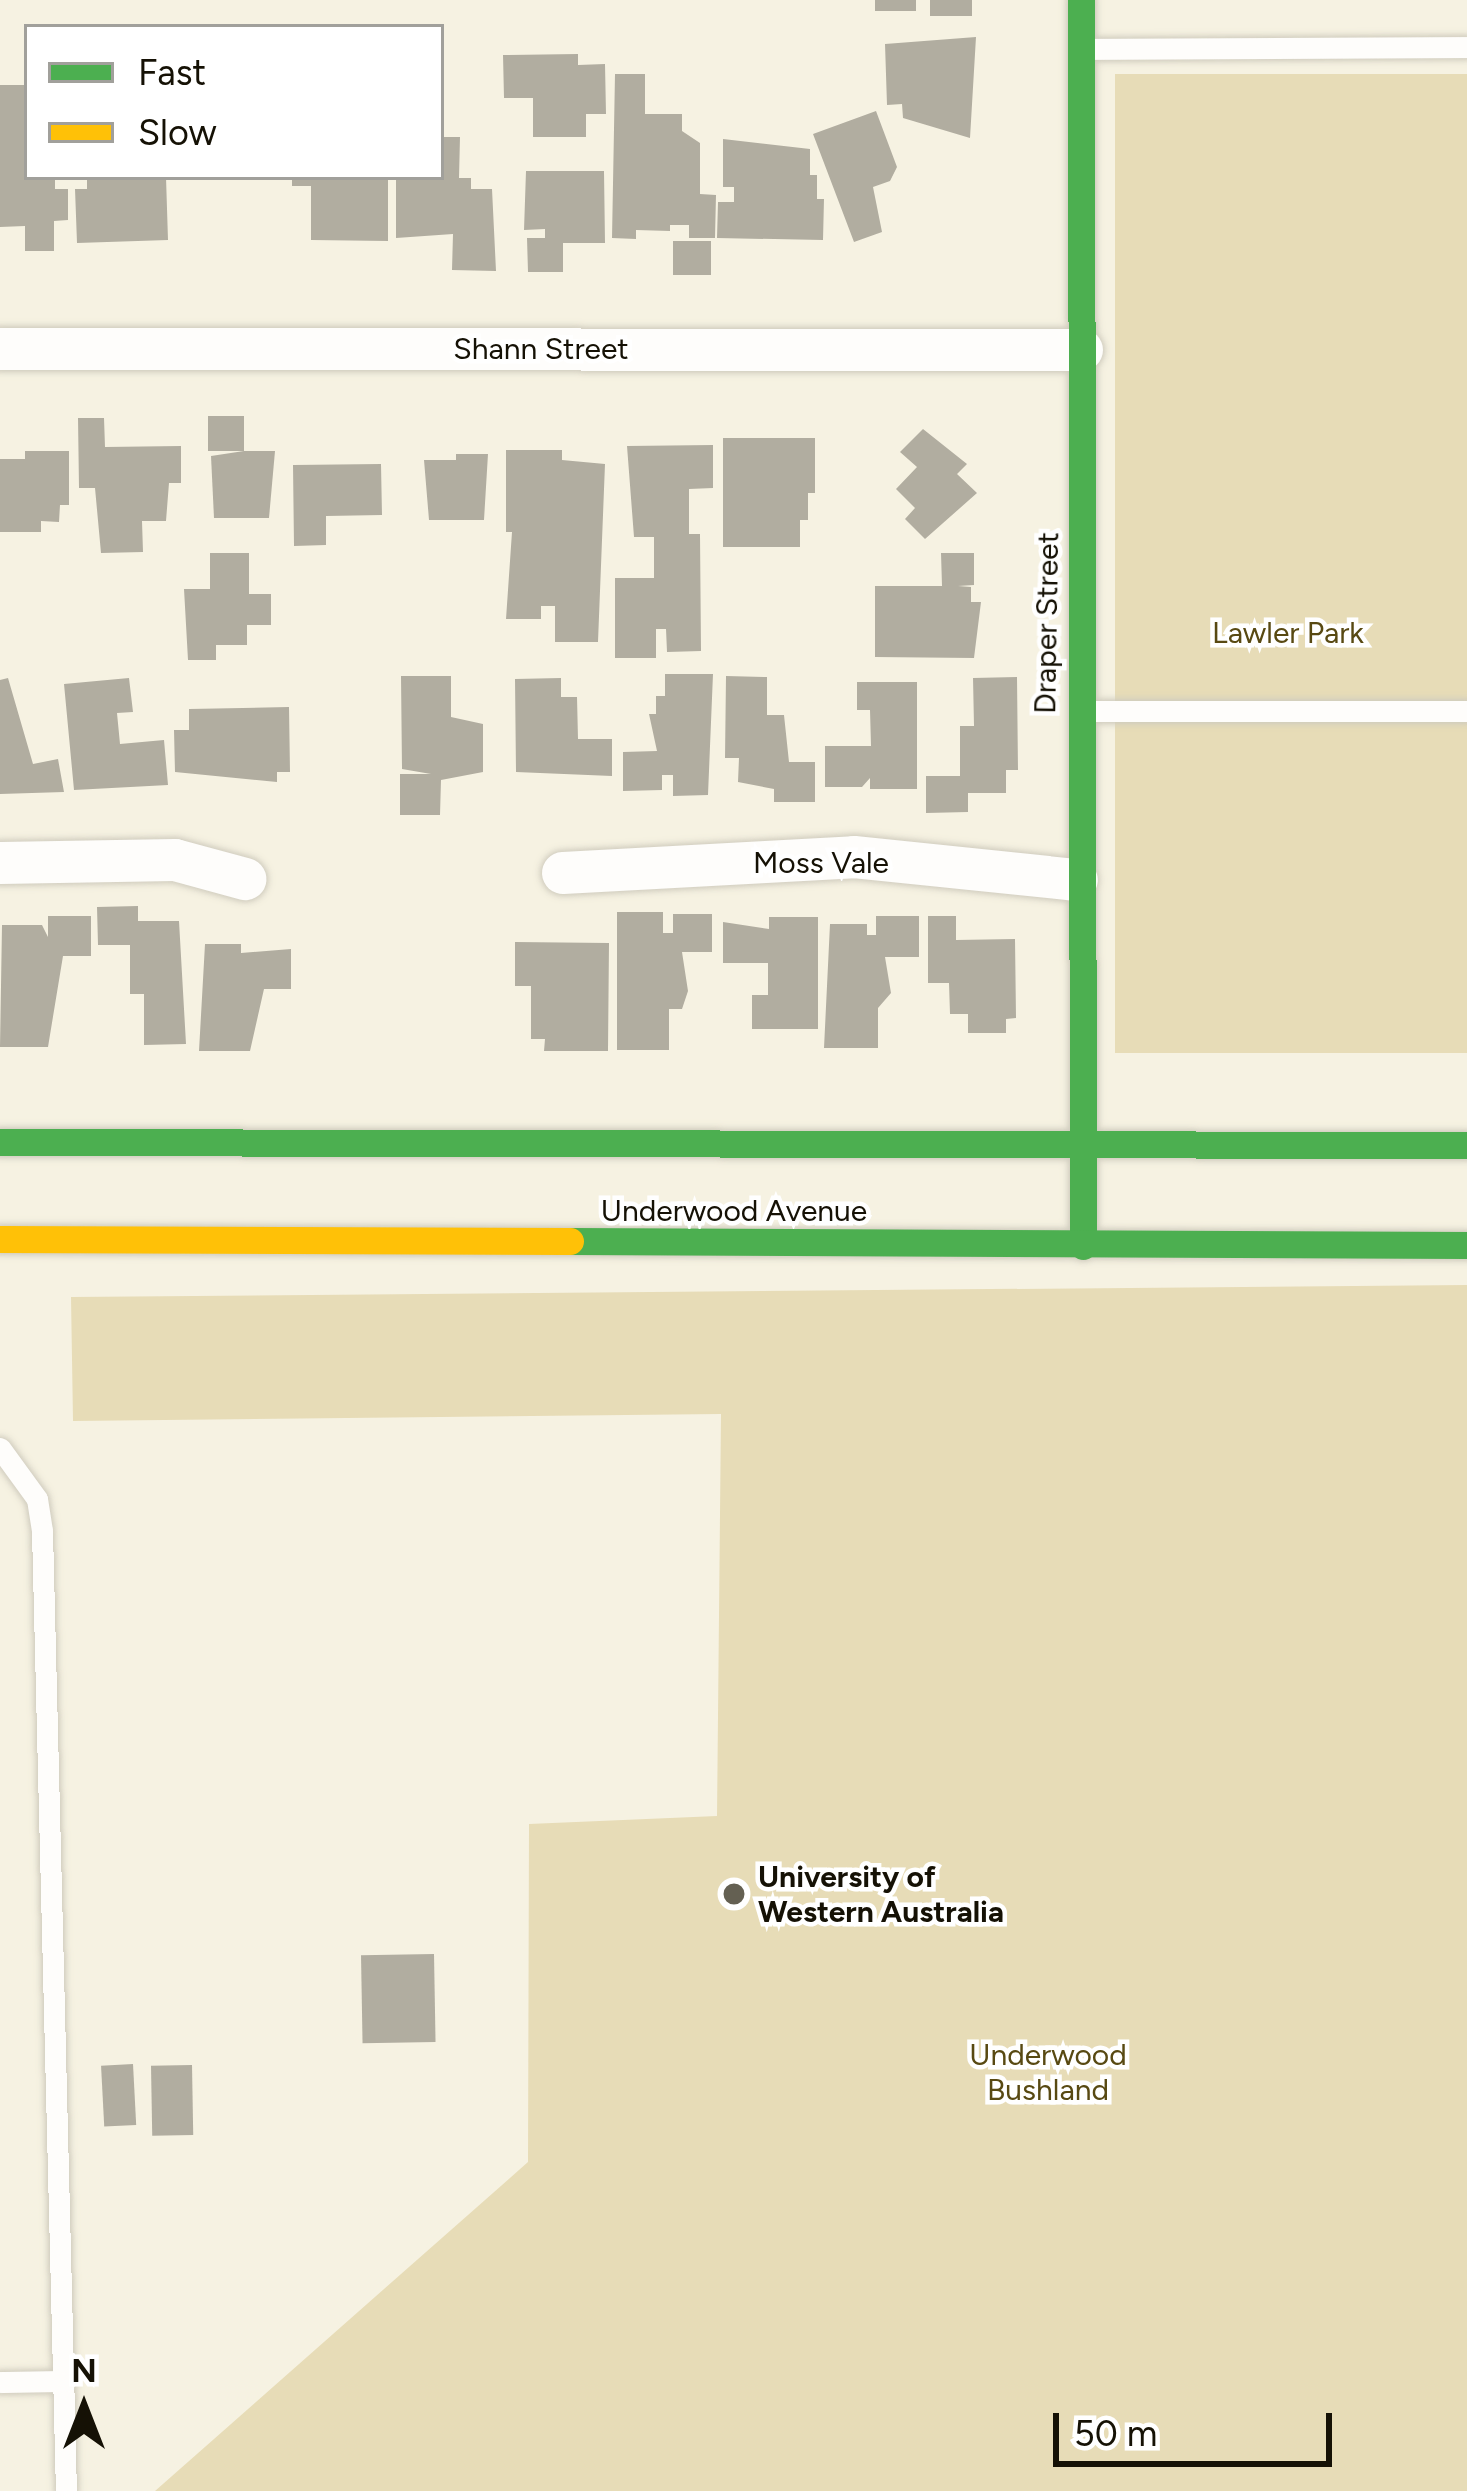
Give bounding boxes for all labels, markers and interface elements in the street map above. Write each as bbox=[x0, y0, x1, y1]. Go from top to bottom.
legend bbox=[24, 24, 444, 180]
text: Fast bbox=[138, 51, 206, 94]
text: Slow bbox=[138, 111, 217, 154]
street label: Shann Street bbox=[453, 331, 629, 367]
street label: Draper Street bbox=[1027, 532, 1067, 714]
park label: Lawler Park bbox=[1212, 615, 1364, 651]
street label: Moss Vale bbox=[753, 845, 889, 881]
street label: Underwood Avenue bbox=[601, 1193, 867, 1229]
place label: University of Western Australia bbox=[758, 1859, 1004, 1930]
marker: University of Western Australia bbox=[721, 1881, 747, 1907]
park label: Underwood Bushland bbox=[969, 2037, 1127, 2108]
north arrow bbox=[24, 2347, 144, 2467]
text: N bbox=[71, 2351, 97, 2390]
scale bar bbox=[1059, 2389, 1338, 2463]
text: 50 m bbox=[1074, 2412, 1157, 2455]

